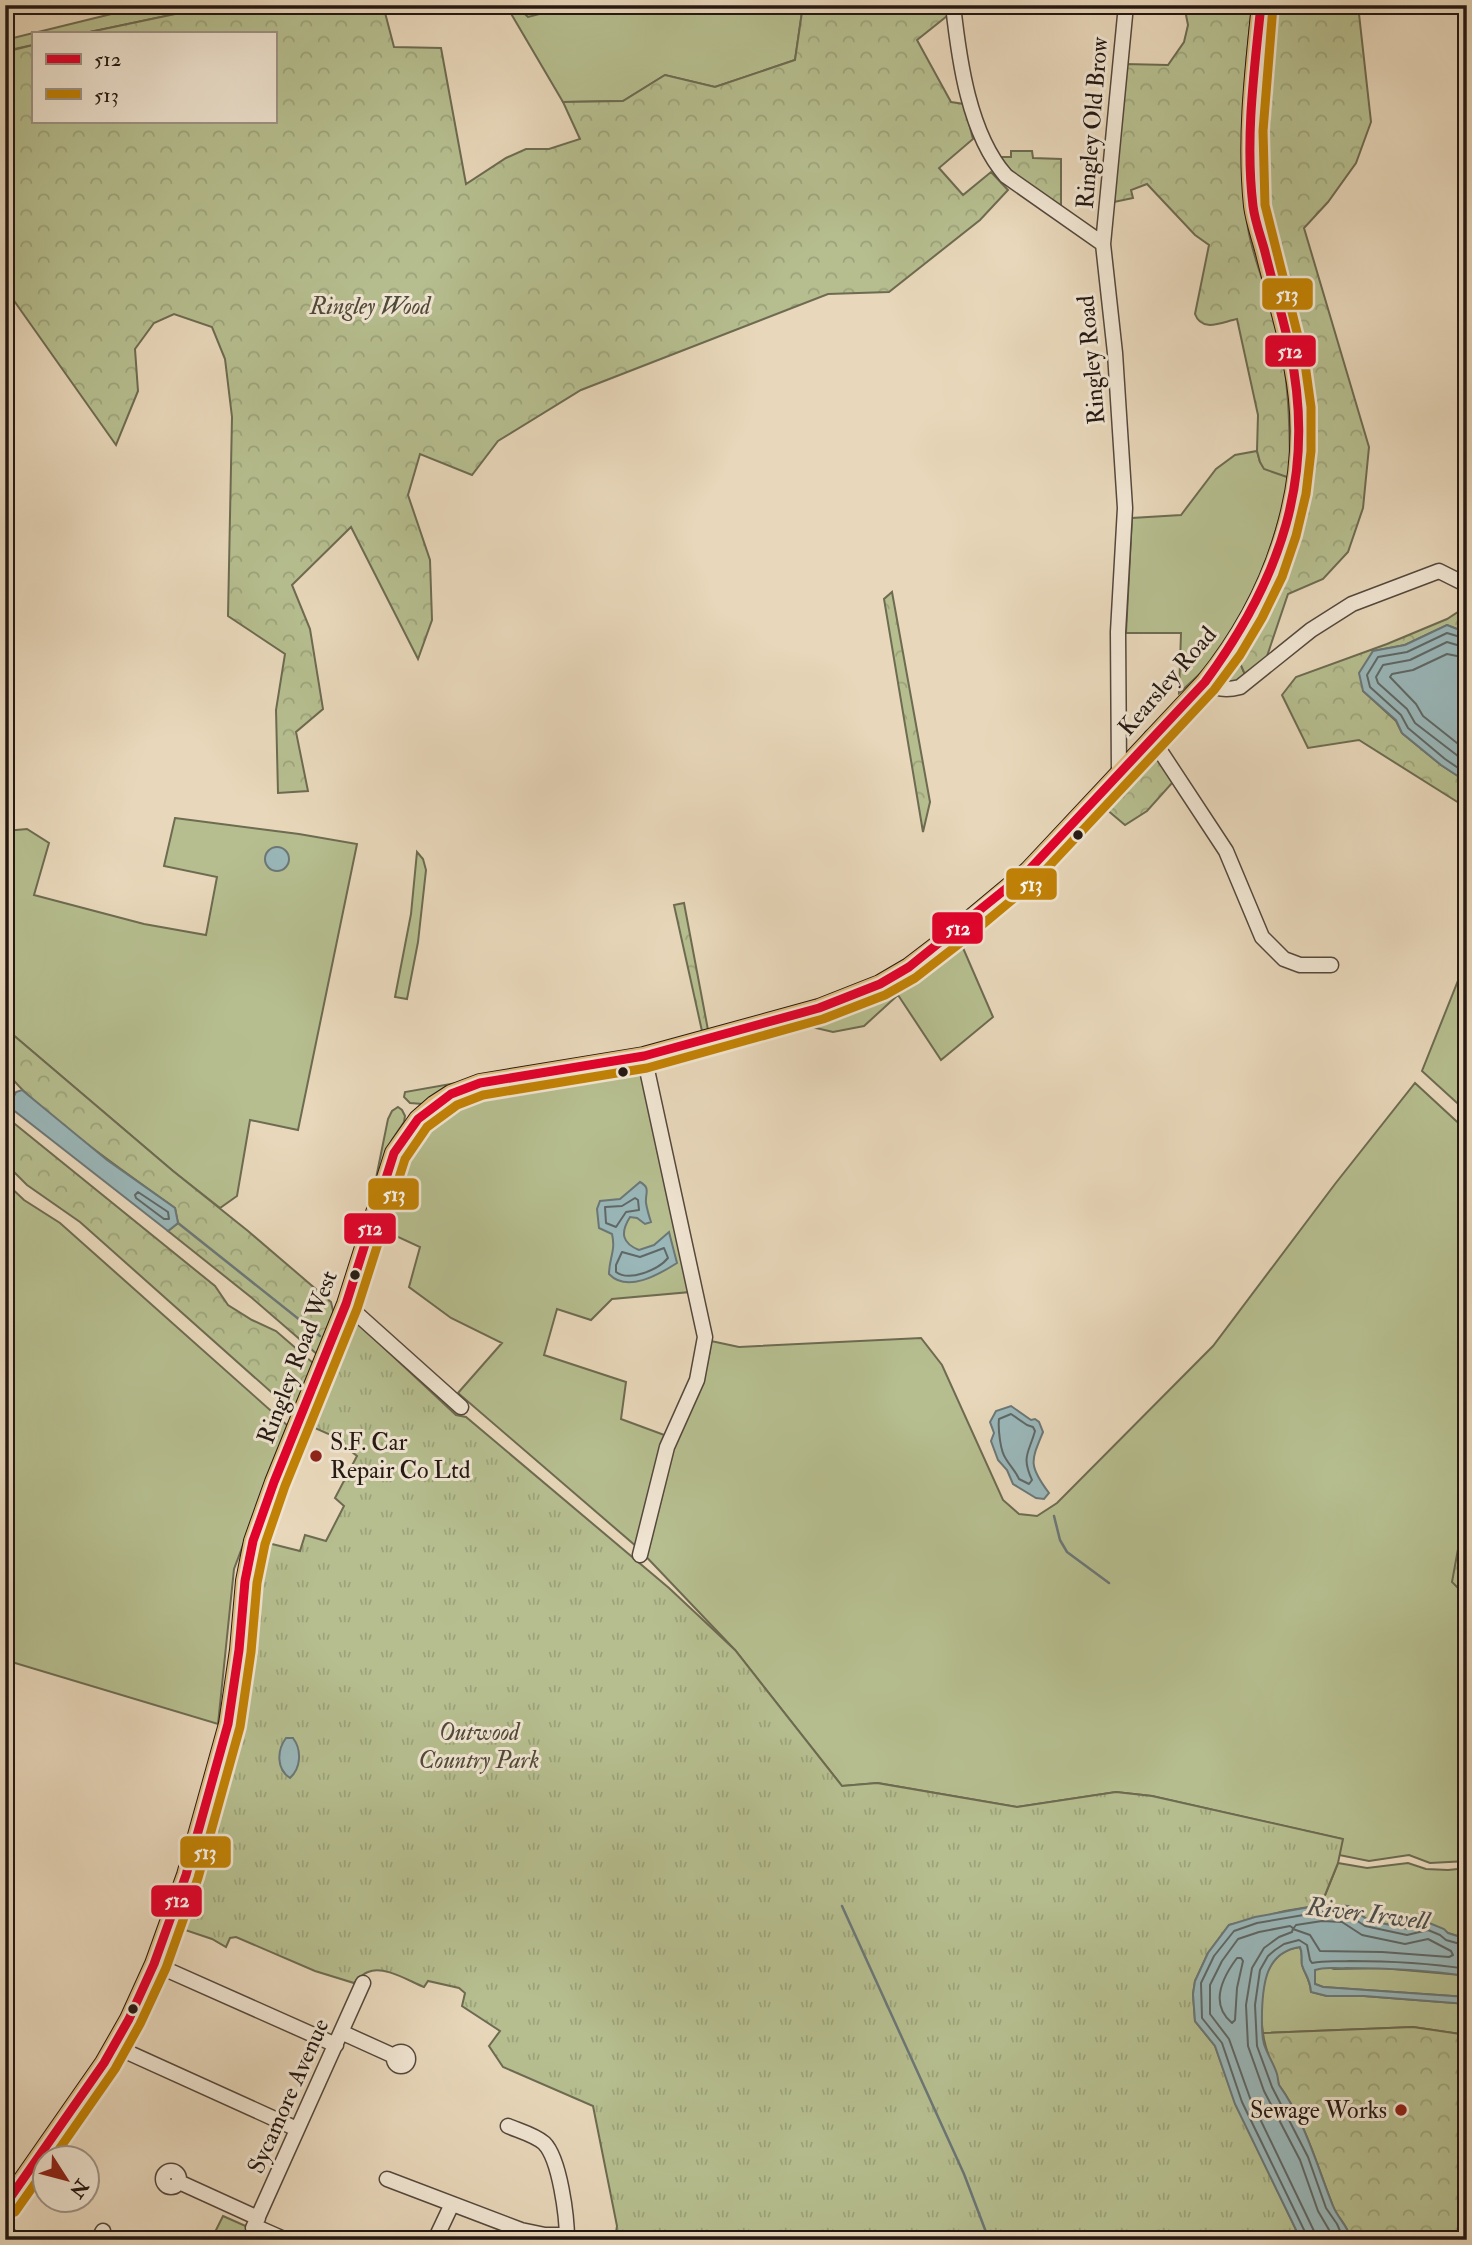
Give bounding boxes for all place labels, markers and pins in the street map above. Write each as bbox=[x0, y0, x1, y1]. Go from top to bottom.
unlabelled marker bbox=[1071, 828, 1085, 842]
unlabelled marker bbox=[616, 1065, 630, 1079]
unlabelled marker bbox=[348, 1268, 362, 1282]
place label: S.F. Car Repair Co Ltd bbox=[330, 1427, 471, 1486]
marker: S.F. Car Repair Co Ltd bbox=[308, 1448, 324, 1464]
unlabelled marker bbox=[126, 2002, 140, 2016]
place label: Sewage Works bbox=[1250, 2095, 1387, 2126]
marker: Sewage Works bbox=[1393, 2102, 1409, 2118]

